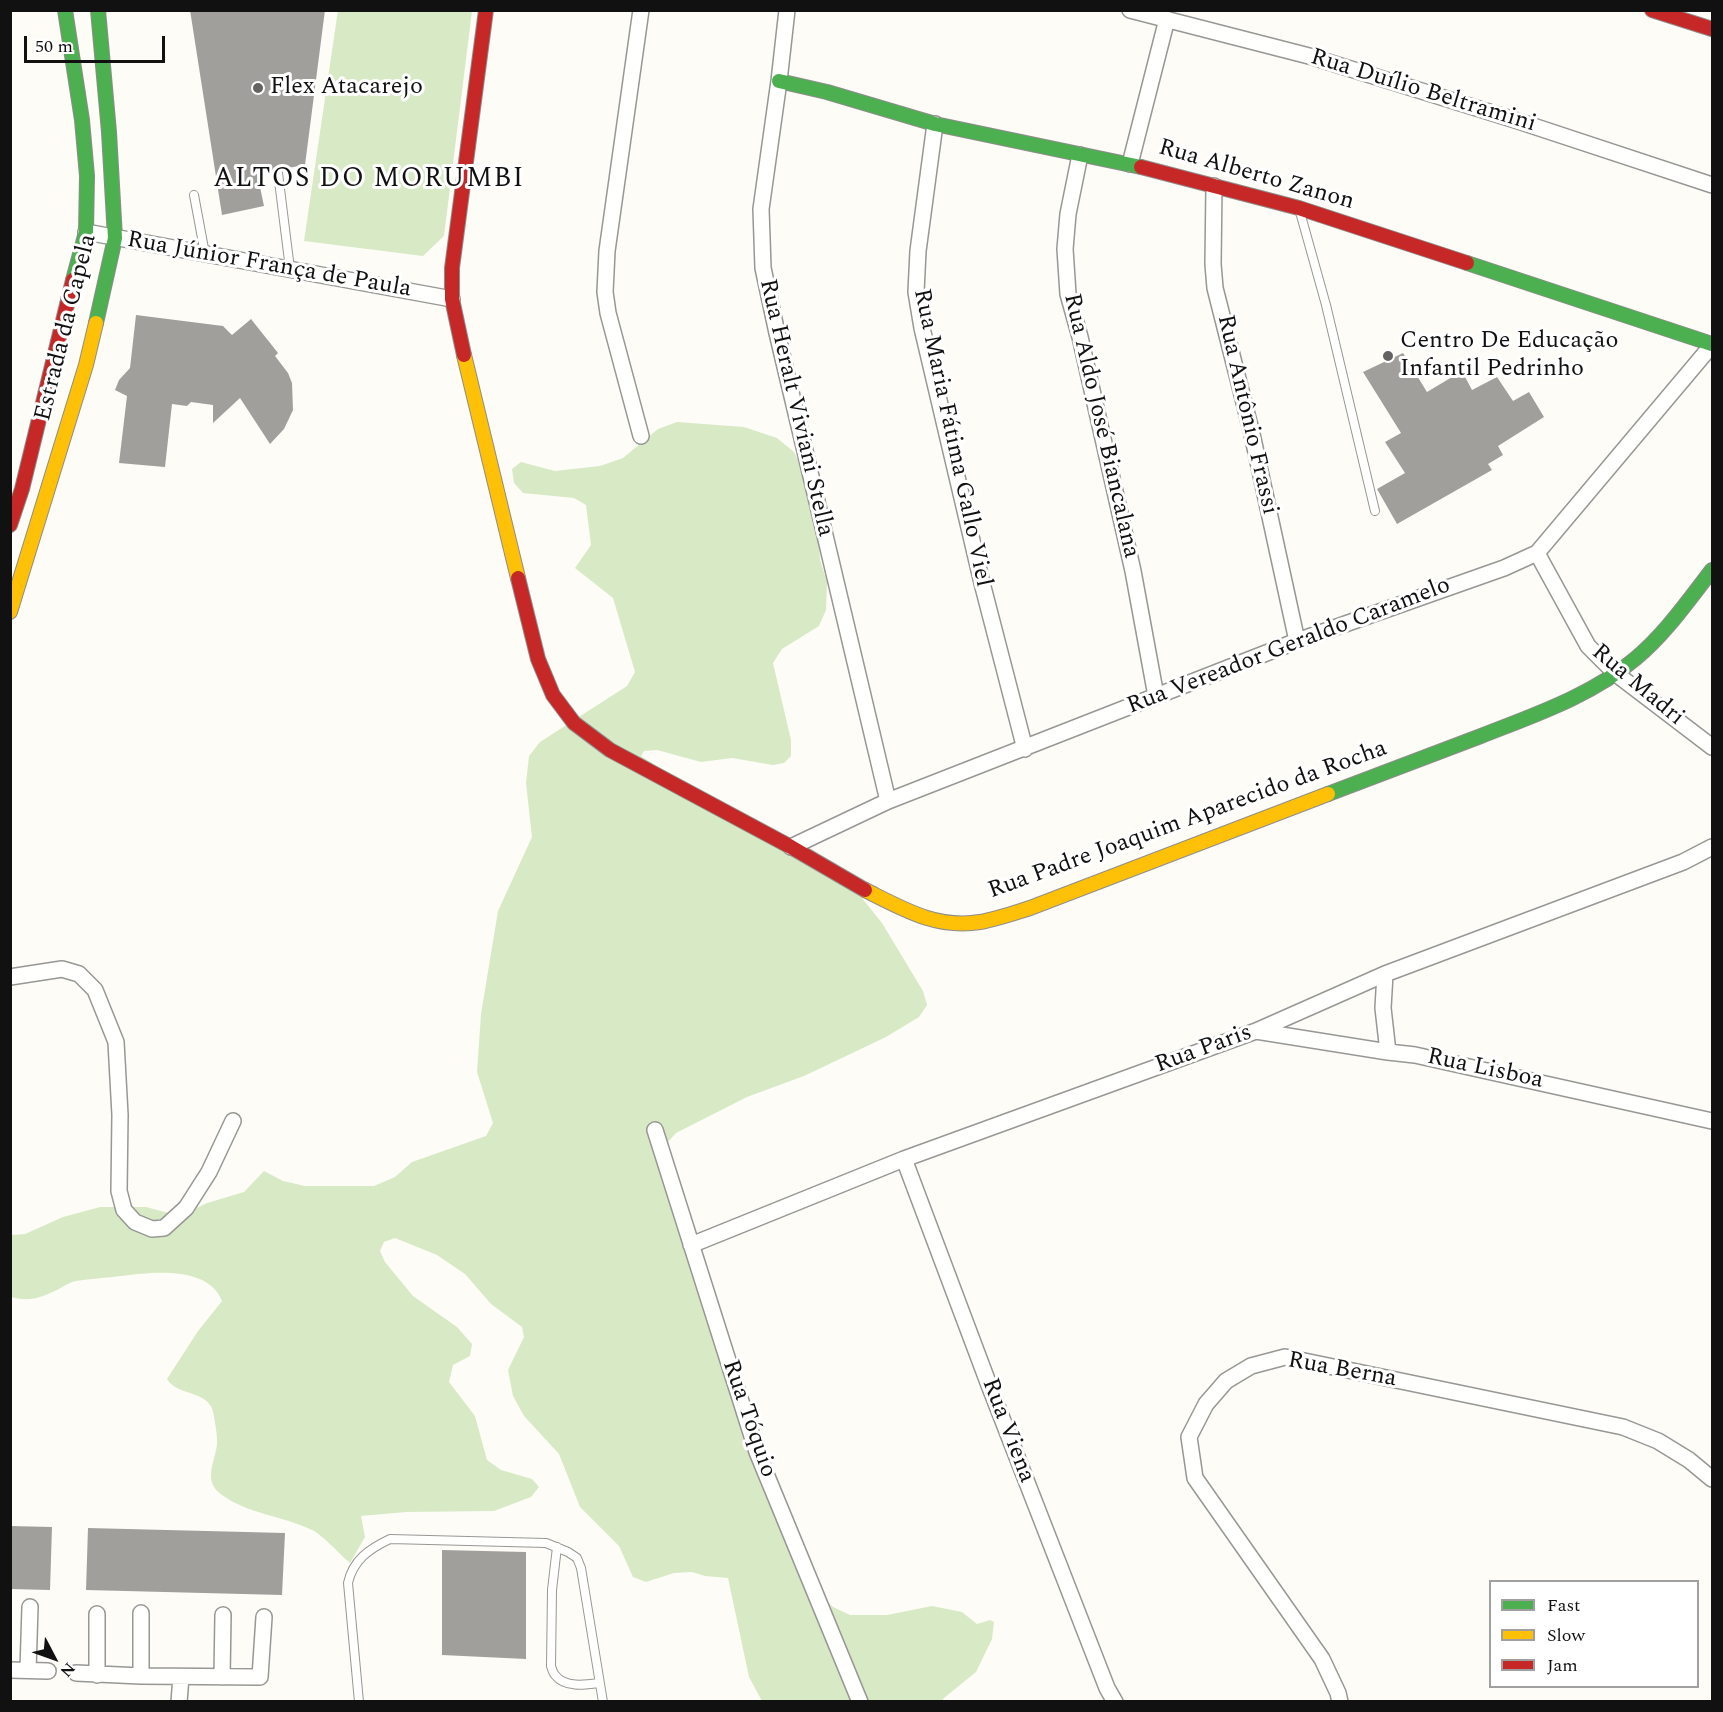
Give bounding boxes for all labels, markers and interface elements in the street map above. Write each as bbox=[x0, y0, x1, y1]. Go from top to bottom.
scale bar bbox=[27, 24, 168, 62]
text: 50 m bbox=[35, 33, 73, 60]
street label: Rua Duílio Beltramini bbox=[1307, 44, 1539, 140]
place label: Flex Atacarejo bbox=[270, 74, 423, 102]
marker: Flex Atacarejo bbox=[251, 81, 265, 95]
street label: Rua Alberto Zanon bbox=[1155, 134, 1357, 218]
district label: ALTOS DO MORUMBI bbox=[213, 165, 525, 197]
street label: Rua Júnior França de Paula bbox=[125, 227, 413, 305]
street label: Estrada da Capela bbox=[30, 232, 104, 424]
street label: Rua Heralt Viviani Stella bbox=[751, 276, 839, 540]
street label: Rua Maria Fátima Gallo Viel bbox=[905, 286, 997, 590]
street label: Rua Aldo José Biancalana bbox=[1056, 291, 1144, 561]
street label: Rua Antônio Frassi bbox=[1209, 312, 1283, 518]
place label: Centro De Educação Infantil Pedrinho bbox=[1400, 328, 1618, 384]
marker: Centro De Educação Infantil Pedrinho bbox=[1381, 349, 1395, 363]
street label: Rua Vereador Geraldo Caramelo bbox=[1123, 572, 1455, 722]
street label: Rua Madri bbox=[1585, 639, 1689, 733]
street label: Rua Padre Joaquim Aparecido da Rocha bbox=[985, 735, 1391, 907]
street label: Rua Paris bbox=[1152, 1019, 1256, 1081]
street label: Rua Lisboa bbox=[1424, 1044, 1546, 1096]
street label: Rua Berna bbox=[1285, 1347, 1399, 1395]
street label: Rua Tóquio bbox=[714, 1356, 782, 1482]
street label: Rua Viena bbox=[974, 1375, 1040, 1487]
legend bbox=[1489, 1580, 1699, 1688]
text: Fast bbox=[1547, 1592, 1580, 1619]
text: Slow bbox=[1547, 1622, 1585, 1649]
north arrow bbox=[24, 1628, 84, 1688]
text: Jam bbox=[1547, 1652, 1578, 1679]
text: N bbox=[54, 1657, 81, 1683]

